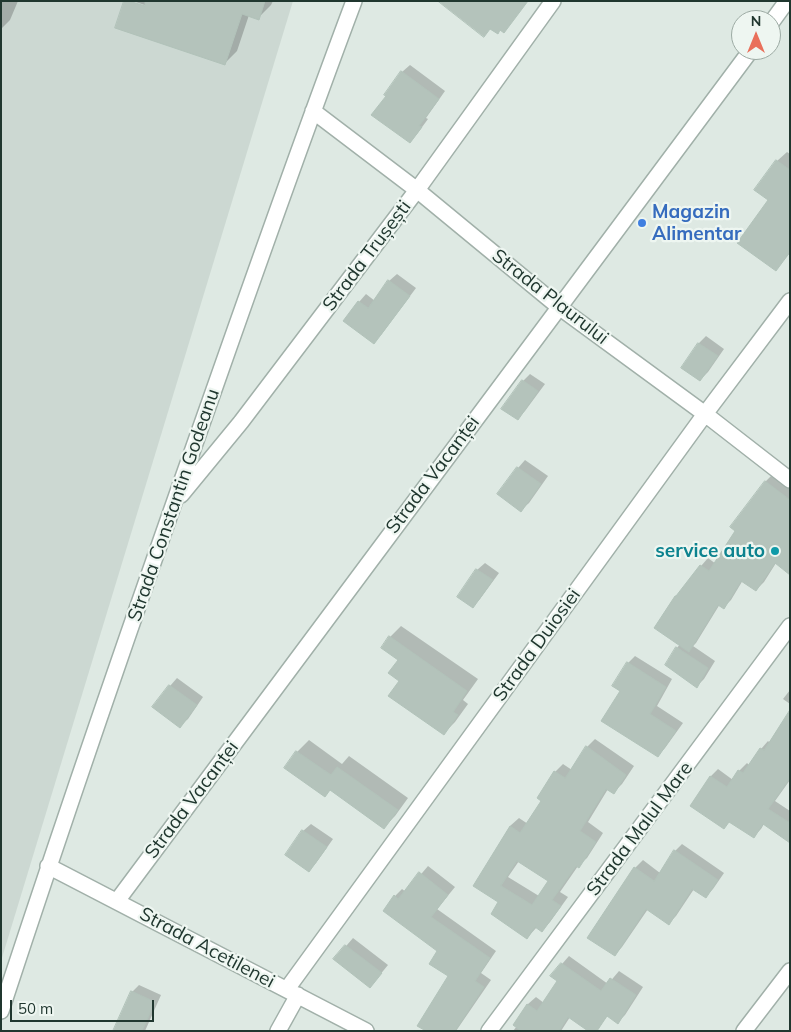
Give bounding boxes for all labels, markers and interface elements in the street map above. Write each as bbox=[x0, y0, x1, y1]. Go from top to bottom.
north arrow bbox=[731, 10, 781, 60]
text: N bbox=[751, 12, 761, 30]
street label: Strada Trușești bbox=[318, 196, 416, 316]
place label: Magazin Alimentar bbox=[652, 201, 742, 245]
marker: Magazin Alimentar bbox=[636, 217, 648, 229]
street label: Strada Plaurului bbox=[487, 244, 613, 350]
street label: Strada Constantin Godeanu bbox=[123, 386, 225, 624]
street label: Strada Vacanței bbox=[381, 412, 485, 538]
place label: service auto bbox=[655, 540, 765, 562]
marker: service auto bbox=[769, 545, 781, 557]
street label: Strada Duiosiei bbox=[488, 584, 586, 706]
street label: Strada Vacanței bbox=[140, 737, 244, 863]
street label: Strada Malul Mare bbox=[582, 757, 698, 901]
street label: Strada Acetilenei bbox=[135, 903, 279, 993]
scale bar bbox=[12, 990, 156, 1022]
text: 50 m bbox=[18, 999, 53, 1018]

